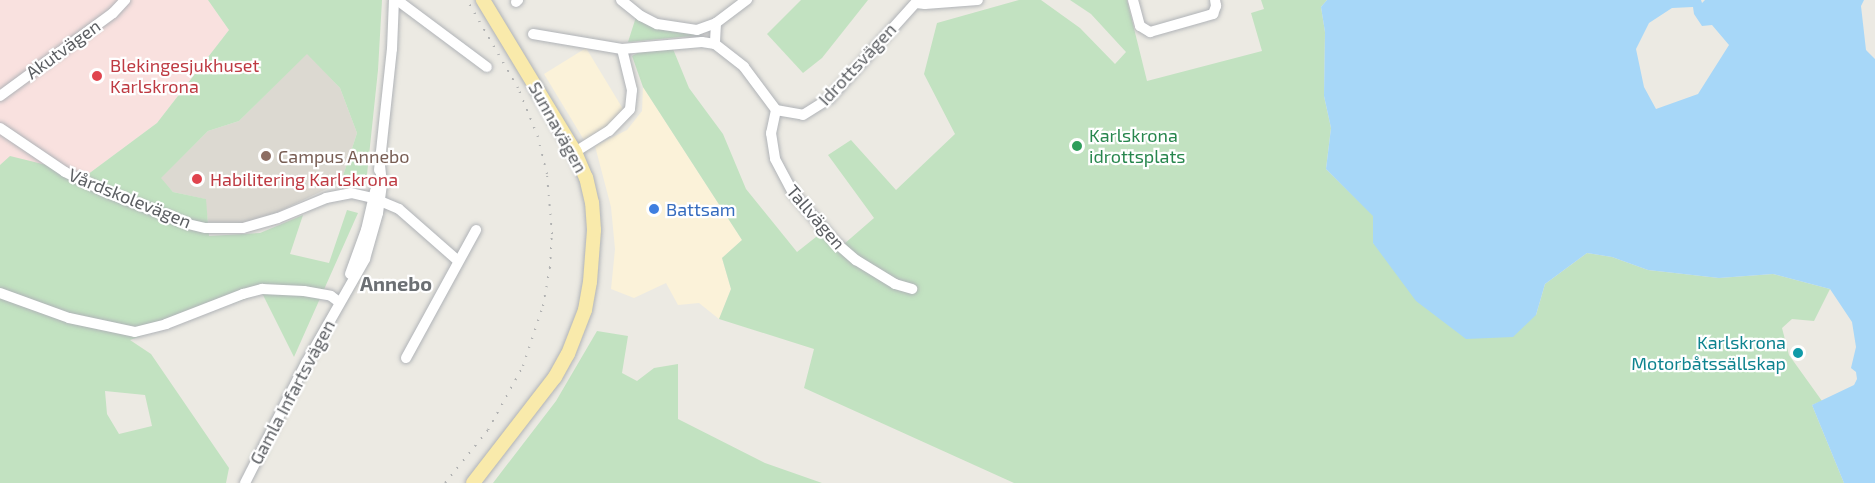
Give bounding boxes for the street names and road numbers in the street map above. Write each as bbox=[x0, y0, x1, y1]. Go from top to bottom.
street label: Akutvägen bbox=[21, 15, 105, 83]
street label: Idrottsvägen bbox=[813, 18, 901, 110]
street label: Sunnavägen bbox=[524, 78, 592, 176]
street label: Vårdskolevägen bbox=[66, 164, 194, 232]
street label: Tallvägen bbox=[782, 180, 850, 254]
street label: Gamla Infartsvägen bbox=[245, 316, 339, 468]

